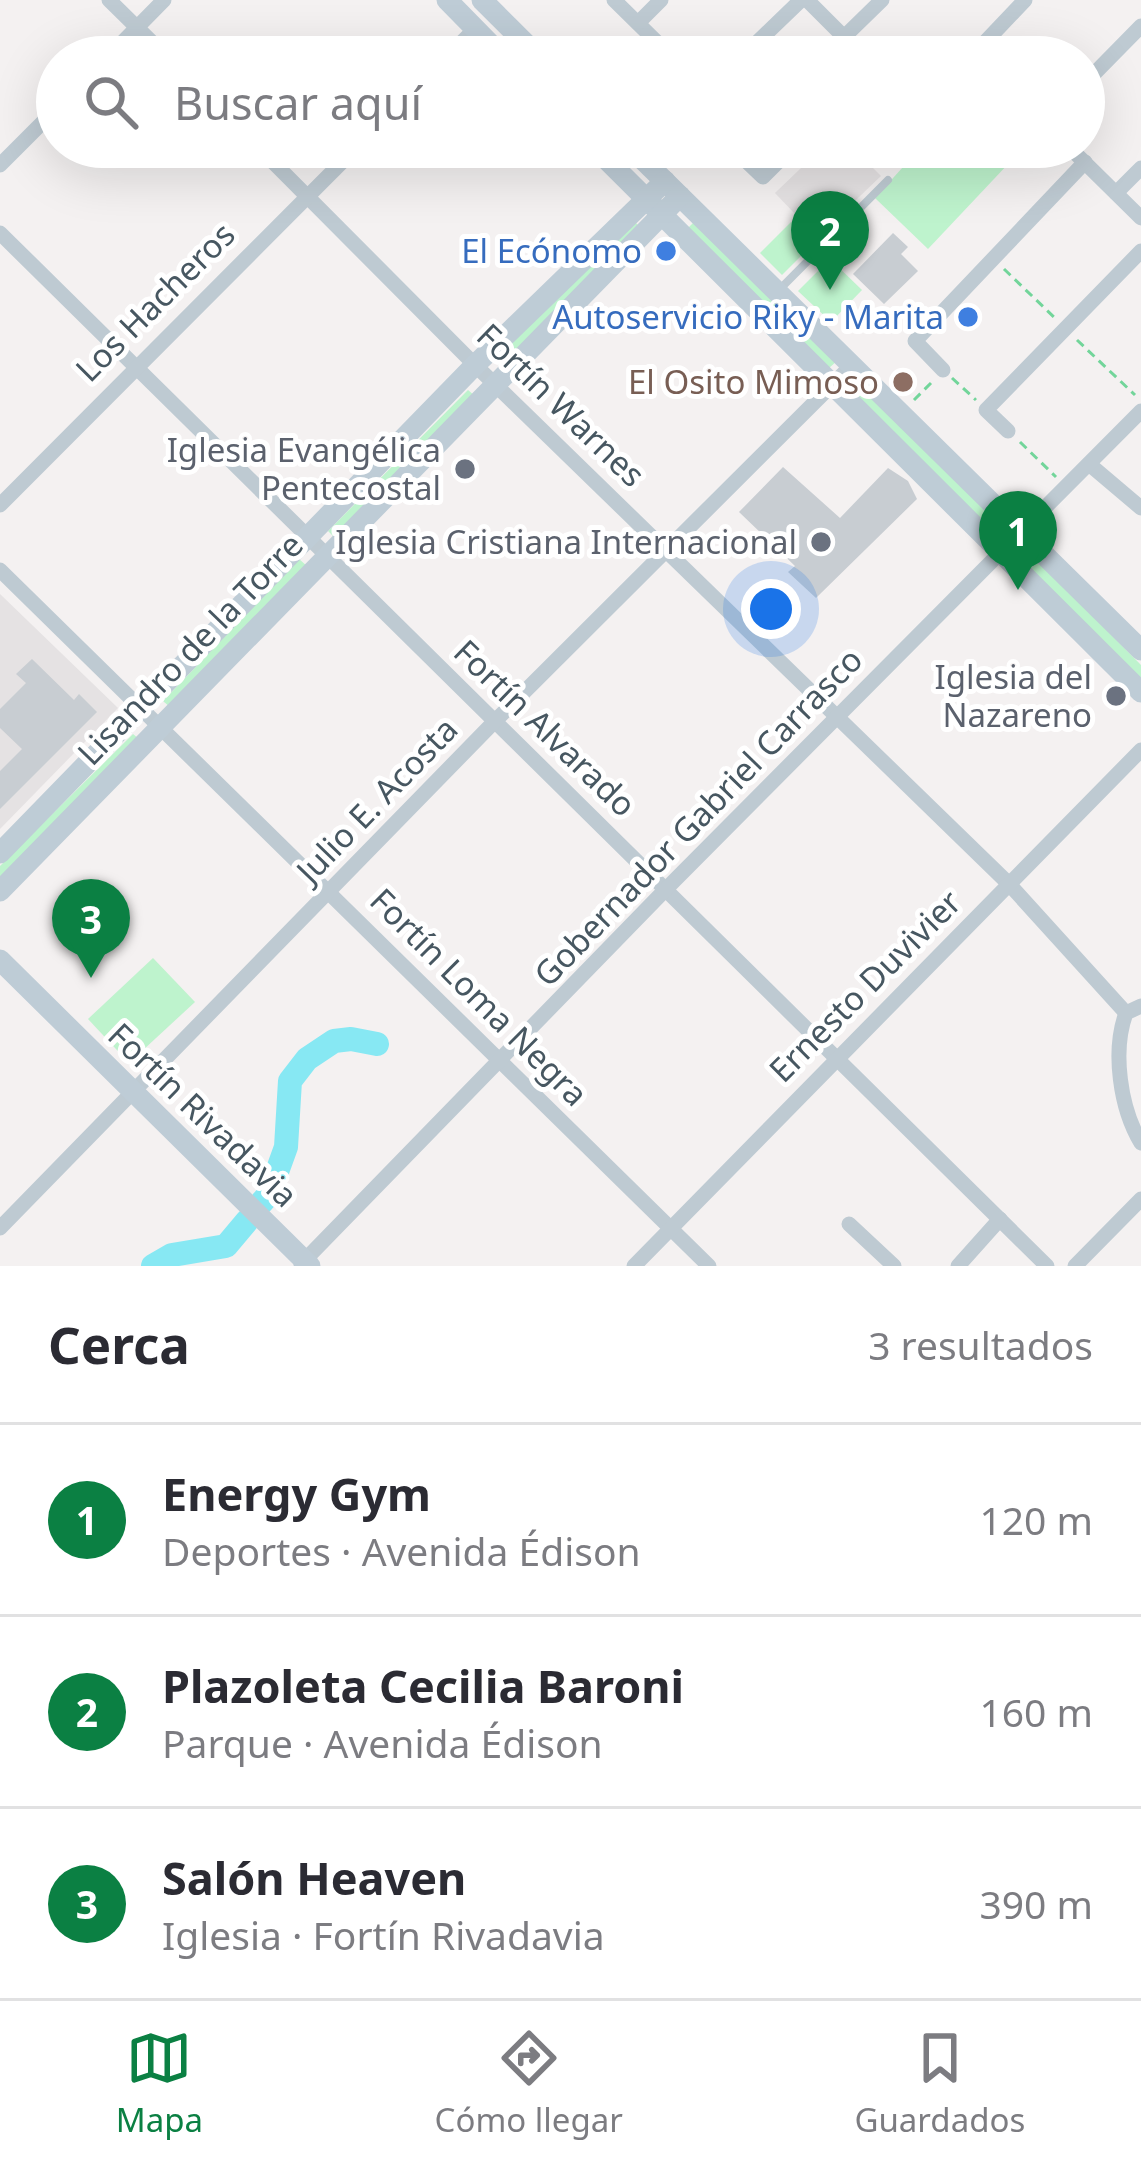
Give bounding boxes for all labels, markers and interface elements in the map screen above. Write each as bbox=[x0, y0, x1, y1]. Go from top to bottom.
search box bbox=[36, 36, 1105, 168]
icon: search bbox=[78, 69, 144, 135]
text: Buscar aquí bbox=[174, 72, 422, 133]
pin: 2 bbox=[791, 191, 869, 290]
street label: Los Hacheros bbox=[65, 212, 244, 391]
place label: El Ecónomo bbox=[461, 228, 642, 273]
marker: El Ecónomo bbox=[653, 238, 679, 264]
place label: Autoservicio Riky - Marita bbox=[552, 294, 944, 339]
marker: Autoservicio Riky - Marita bbox=[955, 304, 981, 330]
street label: Fortín Warnes bbox=[468, 313, 655, 496]
place label: El Osito Mimoso bbox=[628, 359, 879, 404]
marker: El Osito Mimoso bbox=[890, 369, 916, 395]
place label: Iglesia Evangélica Pentecostal bbox=[167, 427, 441, 510]
marker: Iglesia Evangélica Pentecostal bbox=[452, 456, 478, 482]
pin: 1 bbox=[979, 491, 1057, 590]
place label: Iglesia Cristiana Internacional bbox=[335, 519, 797, 564]
street label: Lisandro de la Torre bbox=[67, 523, 312, 775]
marker: Iglesia Cristiana Internacional bbox=[808, 529, 834, 555]
your location bbox=[741, 579, 801, 639]
street label: Fortín Alvarado bbox=[445, 629, 646, 826]
street label: Gobernador Gabriel Carrasco bbox=[524, 637, 872, 996]
place label: Iglesia del Nazareno bbox=[935, 654, 1092, 737]
marker: Iglesia del Nazareno bbox=[1103, 683, 1129, 709]
street label: Julio E. Acosta bbox=[284, 707, 467, 894]
street label: Fortín Loma Negra bbox=[361, 878, 598, 1115]
pin: 3 bbox=[52, 879, 130, 978]
street label: Ernesto Duvivier bbox=[759, 879, 971, 1092]
street label: Fortín Rivadavia bbox=[99, 1013, 308, 1217]
text: Cerca bbox=[48, 1309, 190, 1379]
text: 3 resultados bbox=[868, 1318, 1093, 1371]
text: Energy Gym bbox=[162, 1463, 431, 1524]
text: 1 bbox=[76, 1493, 98, 1546]
text: 120 m bbox=[979, 1493, 1093, 1546]
text: Deportes · Avenida Édison bbox=[162, 1524, 641, 1577]
text: Plazoleta Cecilia Baroni bbox=[162, 1655, 684, 1716]
text: 2 bbox=[76, 1685, 98, 1738]
text: 160 m bbox=[979, 1685, 1093, 1738]
text: Parque · Avenida Édison bbox=[162, 1716, 603, 1769]
text: Salón Heaven bbox=[162, 1847, 466, 1908]
text: 3 bbox=[76, 1877, 98, 1930]
text: 390 m bbox=[979, 1877, 1093, 1930]
text: Iglesia · Fortín Rivadavia bbox=[162, 1908, 605, 1961]
tab: Mapa bbox=[116, 2025, 203, 2142]
tab: Cómo llegar bbox=[435, 2025, 623, 2142]
tab: Guardados bbox=[854, 2025, 1025, 2142]

